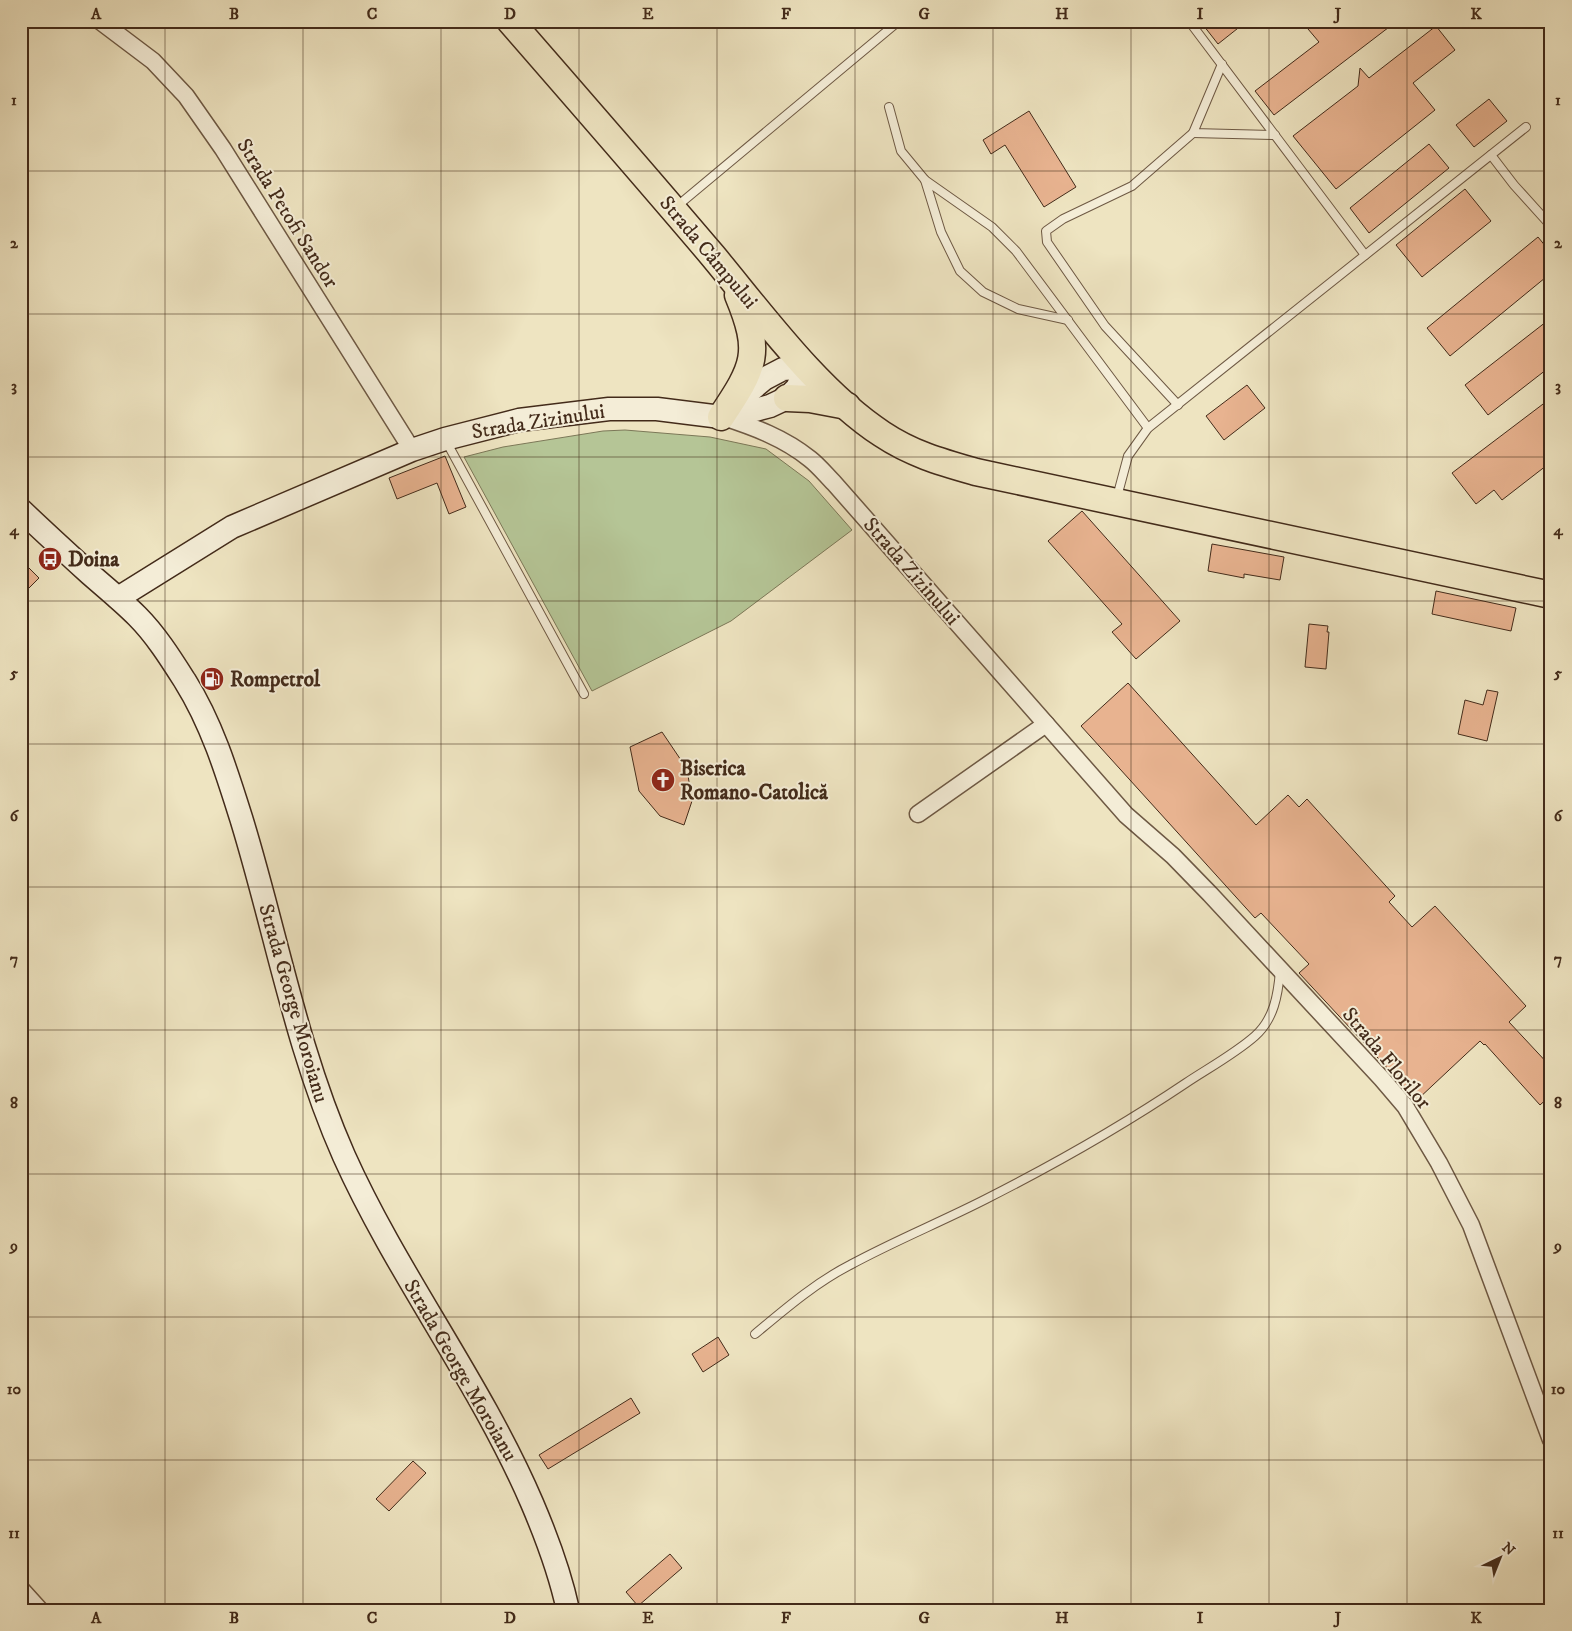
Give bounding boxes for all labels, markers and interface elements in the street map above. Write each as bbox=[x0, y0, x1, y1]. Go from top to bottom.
text: A bbox=[90, 4, 102, 24]
text: B bbox=[229, 4, 239, 24]
text: C bbox=[367, 4, 377, 24]
text: D bbox=[504, 4, 516, 24]
text: E bbox=[642, 4, 654, 24]
text: F bbox=[781, 4, 791, 24]
text: G bbox=[918, 4, 930, 24]
text: H bbox=[1055, 4, 1069, 24]
text: I bbox=[1197, 4, 1204, 24]
text: J bbox=[1333, 4, 1342, 24]
text: K bbox=[1470, 4, 1482, 24]
text: 1 bbox=[11, 90, 17, 110]
text: 1 bbox=[1555, 90, 1561, 110]
street label: Strada Petofi Sandor bbox=[231, 134, 344, 293]
street label: Strada Câmpului bbox=[653, 191, 763, 314]
text: 2 bbox=[10, 233, 19, 253]
text: 2 bbox=[1554, 233, 1563, 253]
text: 3 bbox=[11, 376, 17, 396]
text: 3 bbox=[1555, 376, 1561, 396]
street label: Strada Zizinului bbox=[470, 399, 607, 445]
street label: Strada Zizinului bbox=[857, 512, 965, 631]
text: 4 bbox=[8, 520, 19, 540]
text: 4 bbox=[1552, 520, 1563, 540]
bus stop icon: Doina bbox=[37, 546, 63, 572]
place label: Doina bbox=[68, 547, 120, 573]
text: 5 bbox=[9, 663, 18, 683]
text: 5 bbox=[1553, 663, 1562, 683]
fuel station icon: Rompetrol bbox=[199, 666, 225, 692]
place label: Rompetrol bbox=[230, 667, 321, 693]
place label: Biserica Romano-Catolică bbox=[680, 756, 829, 806]
church icon: Biserica Romano-Catolică bbox=[650, 767, 676, 793]
text: 6 bbox=[10, 806, 20, 826]
text: 6 bbox=[1554, 806, 1564, 826]
street label: Strada George Moroianu bbox=[252, 901, 334, 1106]
text: 7 bbox=[10, 949, 18, 969]
text: 7 bbox=[1554, 949, 1562, 969]
street label: Strada Florilor bbox=[1336, 1002, 1436, 1115]
text: 8 bbox=[10, 1093, 18, 1113]
text: 8 bbox=[1554, 1093, 1562, 1113]
text: 9 bbox=[9, 1236, 18, 1256]
text: 9 bbox=[1553, 1236, 1562, 1256]
street label: Strada George Moroianu bbox=[397, 1275, 523, 1466]
text: 10 bbox=[7, 1379, 22, 1399]
text: 10 bbox=[1551, 1379, 1566, 1399]
text: 11 bbox=[8, 1523, 20, 1543]
text: 11 bbox=[1552, 1523, 1564, 1543]
north arrow bbox=[1474, 1534, 1524, 1584]
text: N bbox=[1498, 1539, 1519, 1560]
text: A bbox=[90, 1608, 102, 1628]
text: B bbox=[229, 1608, 239, 1628]
text: C bbox=[367, 1608, 377, 1628]
text: D bbox=[504, 1608, 516, 1628]
text: E bbox=[642, 1608, 654, 1628]
text: F bbox=[781, 1608, 791, 1628]
text: G bbox=[918, 1608, 930, 1628]
text: H bbox=[1055, 1608, 1069, 1628]
text: I bbox=[1197, 1608, 1204, 1628]
text: J bbox=[1333, 1608, 1342, 1628]
text: K bbox=[1470, 1608, 1482, 1628]

